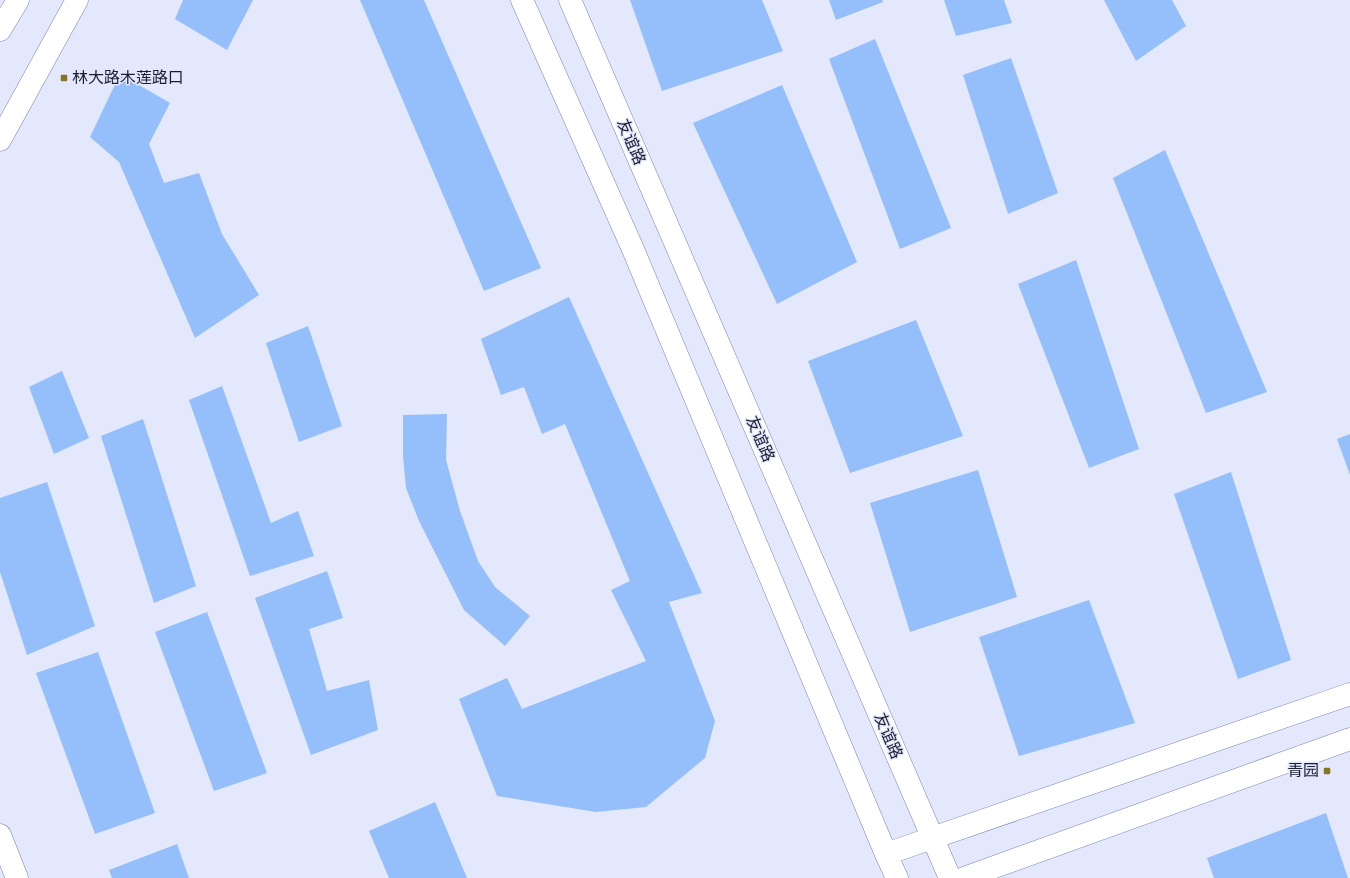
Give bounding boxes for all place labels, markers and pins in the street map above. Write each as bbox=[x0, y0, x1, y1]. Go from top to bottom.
place label: 林大路木莲路口 bbox=[72, 66, 184, 90]
marker: 林大路木莲路口 bbox=[59, 73, 69, 83]
place label: 青园 bbox=[1287, 759, 1319, 783]
marker: 青园 bbox=[1322, 766, 1332, 776]

